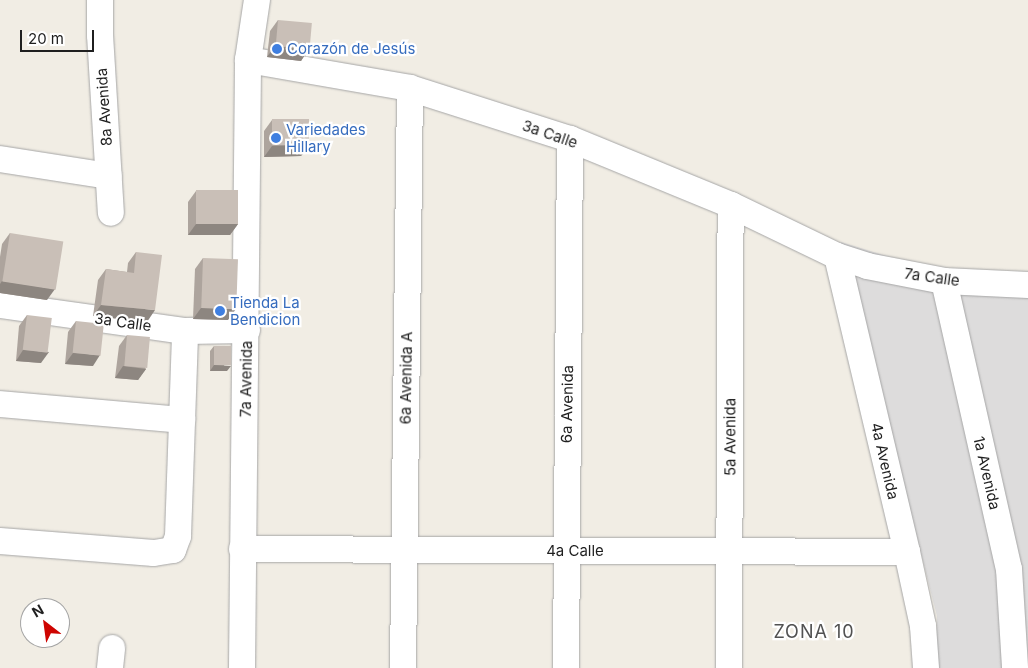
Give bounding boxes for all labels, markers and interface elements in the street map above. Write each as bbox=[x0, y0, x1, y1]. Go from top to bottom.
scale bar bbox=[22, 20, 96, 52]
text: 20 m bbox=[28, 29, 64, 48]
place label: Corazón de Jesús bbox=[287, 40, 415, 58]
marker: Corazón de Jesús bbox=[271, 43, 283, 55]
street label: 8a Avenida bbox=[92, 67, 116, 147]
street label: 3a Calle bbox=[520, 116, 580, 152]
place label: Variedades Hillary bbox=[286, 120, 366, 155]
marker: Variedades Hillary bbox=[270, 132, 282, 144]
street label: 7a Calle bbox=[903, 264, 961, 290]
place label: Tienda La Bendicion bbox=[230, 293, 300, 328]
marker: Tienda La Bendicion bbox=[214, 305, 226, 317]
street label: 3a Calle bbox=[93, 309, 153, 335]
street label: 6a Avenida A bbox=[396, 331, 416, 425]
street label: 7a Avenida bbox=[236, 340, 256, 418]
street label: 6a Avenida bbox=[557, 365, 577, 443]
street label: 5a Avenida bbox=[721, 398, 739, 476]
street label: 4a Avenida bbox=[867, 421, 903, 501]
street label: 1a Avenida bbox=[970, 434, 1004, 512]
street label: 4a Calle bbox=[546, 542, 604, 560]
north arrow bbox=[20, 598, 70, 648]
text: N bbox=[29, 600, 47, 620]
district label: ZONA 10 bbox=[773, 621, 855, 643]

